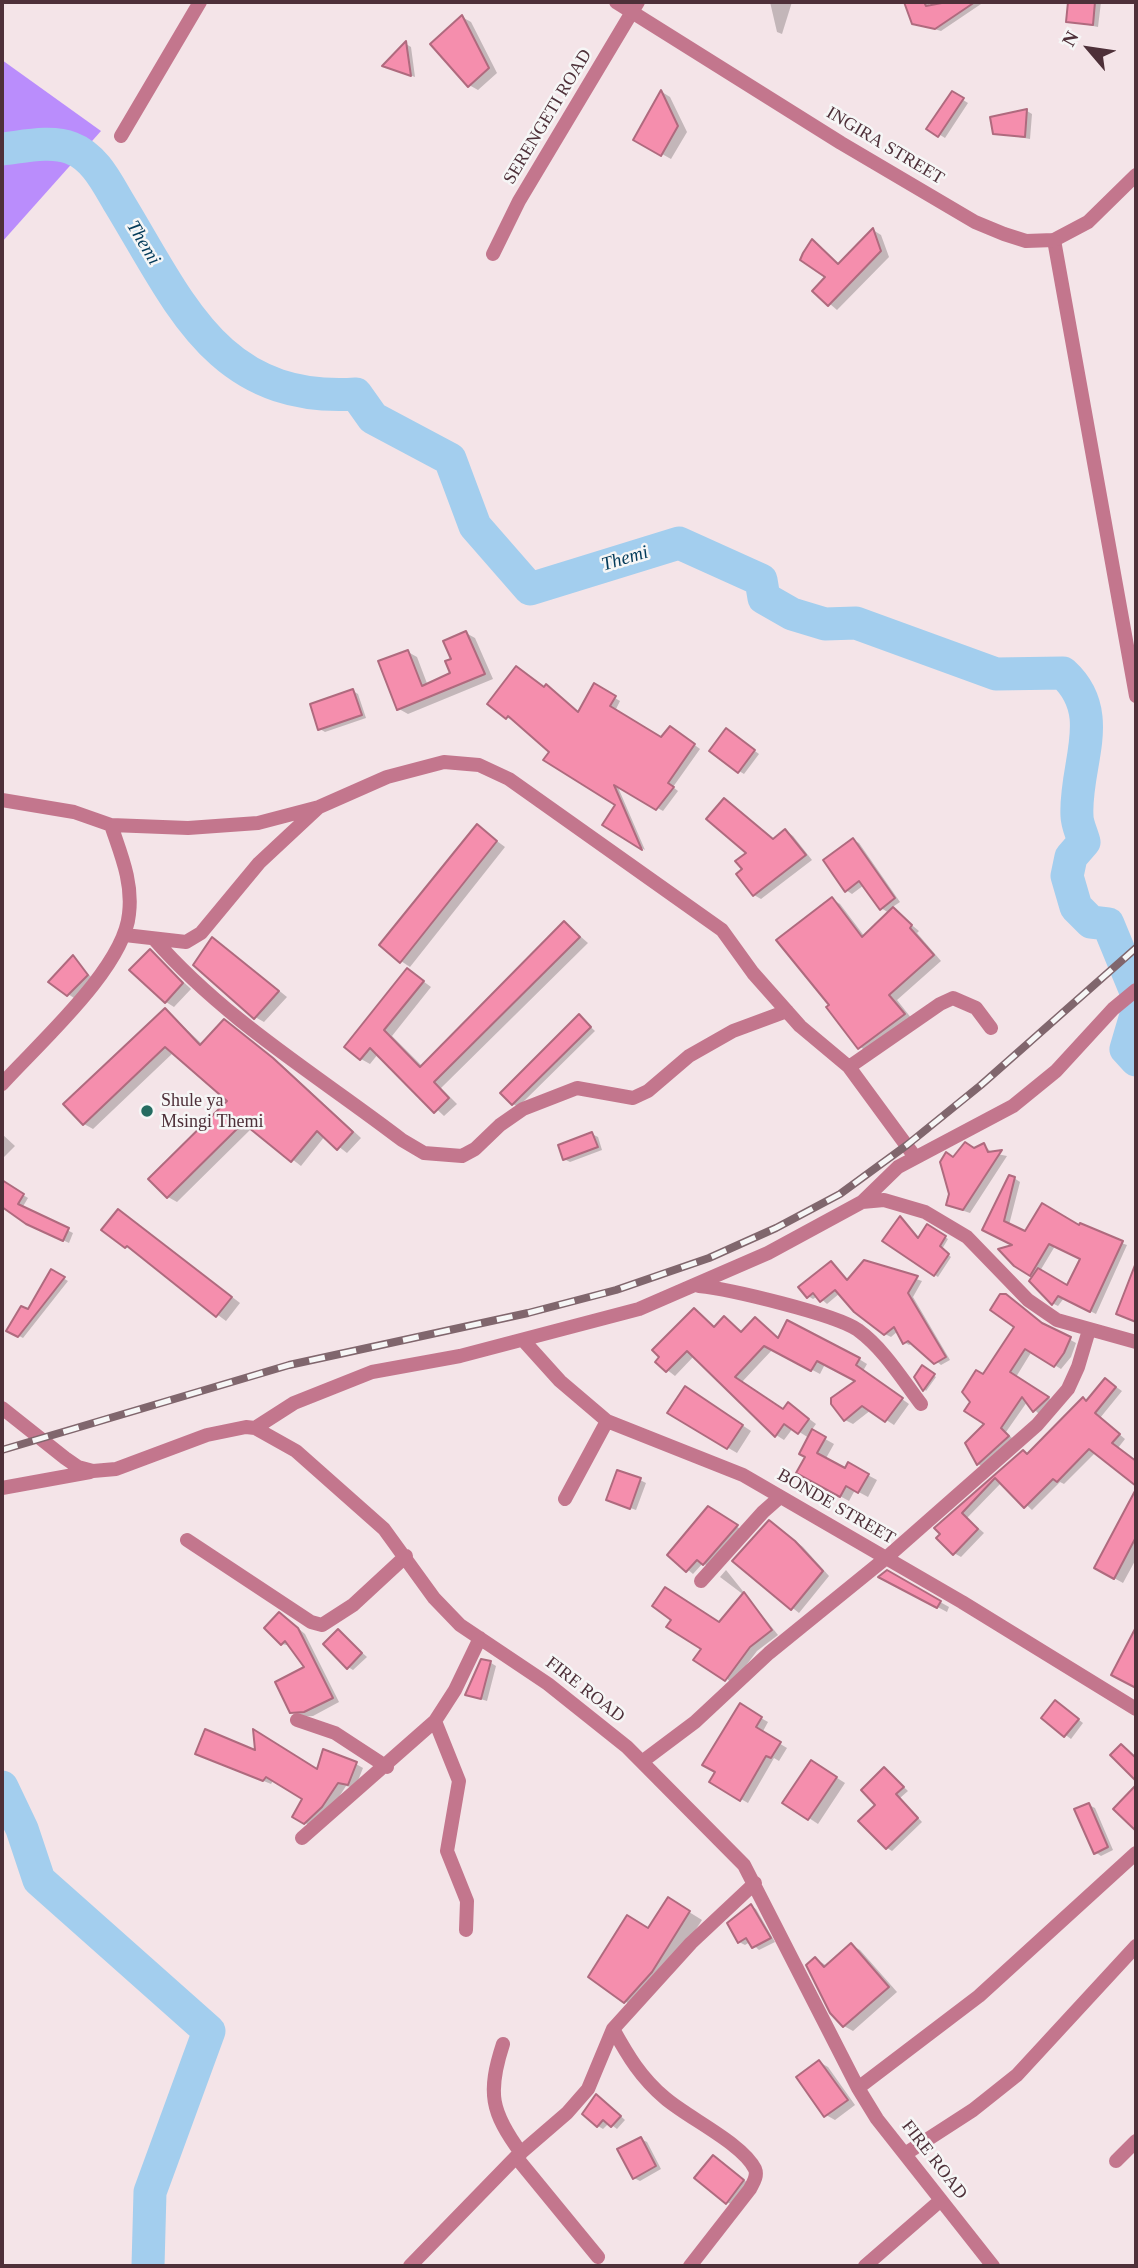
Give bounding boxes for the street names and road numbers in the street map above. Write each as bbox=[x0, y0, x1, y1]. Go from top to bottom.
street label: SERENGETI ROAD bbox=[499, 46, 597, 188]
street label: INGIRA STREET bbox=[822, 102, 948, 190]
street label: BONDE STREET bbox=[773, 1465, 899, 1549]
street label: FIRE ROAD bbox=[541, 1652, 629, 1728]
street label: FIRE ROAD bbox=[896, 2116, 972, 2204]

